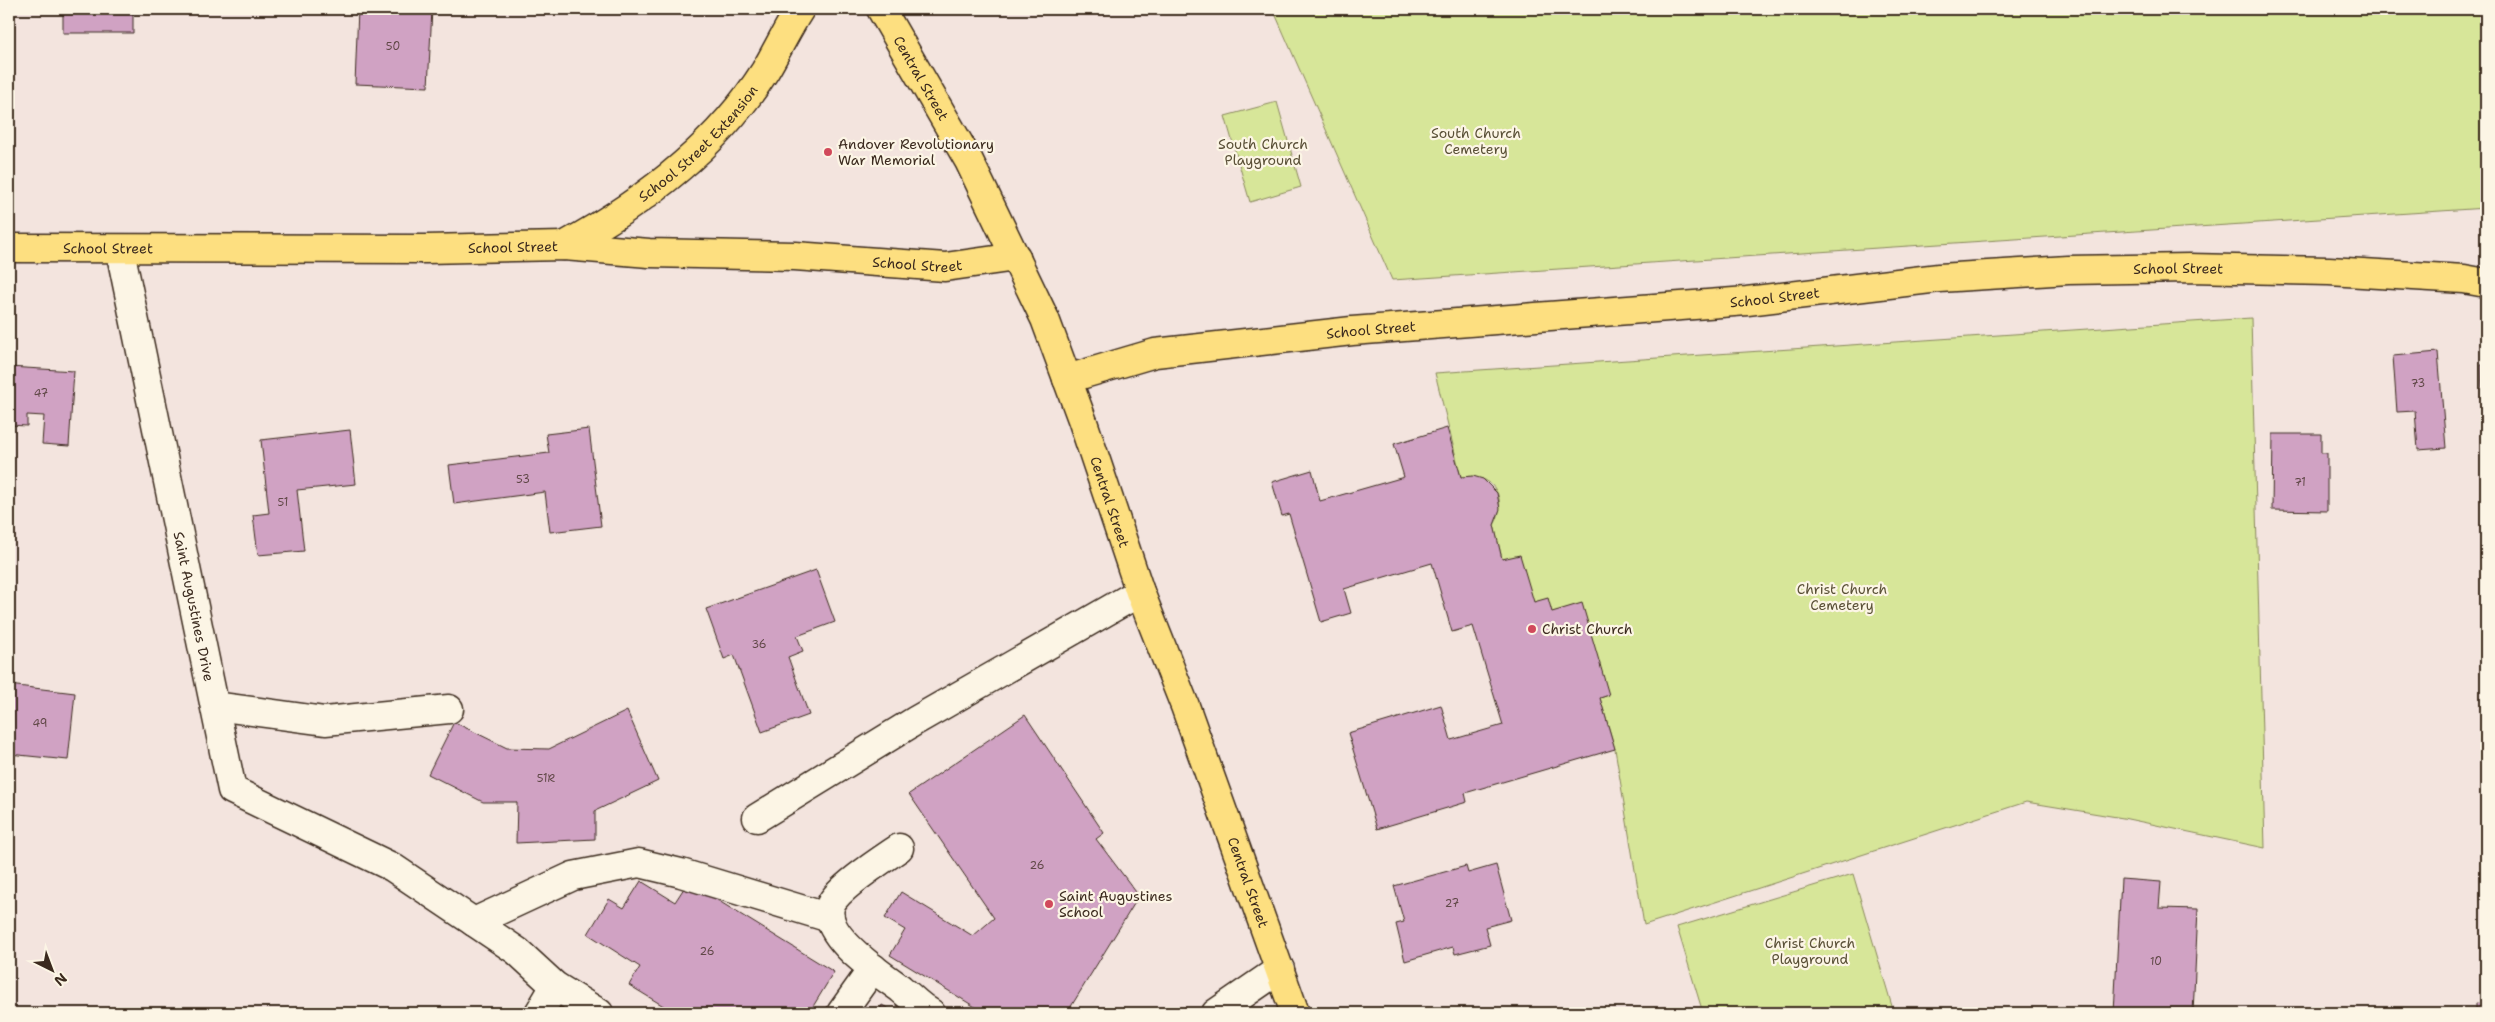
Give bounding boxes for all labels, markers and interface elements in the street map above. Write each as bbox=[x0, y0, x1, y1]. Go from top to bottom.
street label: Central Street bbox=[889, 33, 953, 124]
house number: 50 bbox=[386, 39, 400, 54]
street label: School Street Extension bbox=[635, 81, 762, 206]
park label: South Church Cemetery bbox=[1431, 124, 1521, 158]
place label: Andover Revolutionary War Memorial bbox=[838, 135, 994, 169]
park label: South Church Playground bbox=[1218, 135, 1308, 169]
marker: Andover Revolutionary War Memorial bbox=[822, 146, 834, 158]
street label: School Street bbox=[468, 237, 558, 257]
street label: School Street bbox=[63, 239, 153, 257]
street label: School Street bbox=[872, 253, 963, 276]
street label: School Street bbox=[2133, 259, 2223, 278]
street label: School Street bbox=[1729, 283, 1820, 311]
street label: School Street bbox=[1325, 317, 1417, 343]
house number: 73 bbox=[2411, 376, 2425, 391]
house number: 47 bbox=[34, 386, 49, 401]
street label: Central Street bbox=[1086, 454, 1133, 550]
house number: 53 bbox=[516, 472, 530, 487]
house number: 71 bbox=[2294, 475, 2306, 490]
house number: 51 bbox=[278, 495, 288, 510]
street label: Saint Augustines Drive bbox=[170, 530, 218, 683]
park label: Christ Church Cemetery bbox=[1797, 580, 1887, 614]
place label: Christ Church bbox=[1542, 620, 1633, 638]
marker: Christ Church bbox=[1526, 623, 1538, 635]
house number: 36 bbox=[751, 637, 767, 652]
house number: 49 bbox=[33, 716, 47, 731]
house number: 51R bbox=[537, 771, 556, 786]
street label: Central Street bbox=[1224, 835, 1273, 930]
house number: 26 bbox=[1030, 858, 1044, 873]
place label: Saint Augustines School bbox=[1059, 887, 1172, 921]
house number: 27 bbox=[1445, 896, 1460, 911]
marker: Saint Augustines School bbox=[1043, 898, 1055, 910]
park label: Christ Church Playground bbox=[1765, 934, 1855, 968]
north arrow bbox=[28, 944, 78, 994]
house number: 26 bbox=[700, 944, 714, 959]
house number: 10 bbox=[2150, 954, 2162, 969]
text: N bbox=[51, 969, 71, 990]

